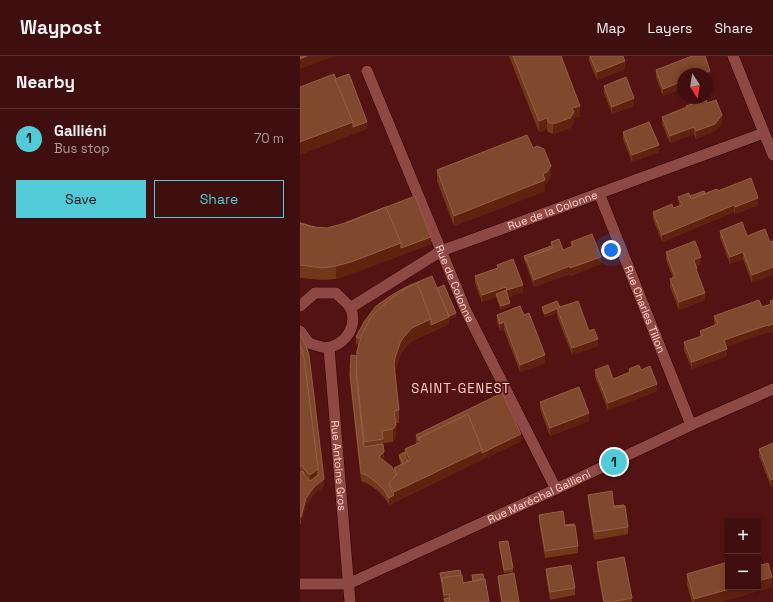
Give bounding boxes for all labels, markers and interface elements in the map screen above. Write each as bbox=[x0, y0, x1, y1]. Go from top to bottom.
text: Waypost bbox=[20, 15, 102, 40]
text: Map bbox=[596, 19, 626, 37]
text: Layers bbox=[648, 19, 692, 37]
text: Share bbox=[714, 19, 753, 37]
north arrow bbox=[677, 68, 713, 104]
text: Nearby bbox=[16, 71, 75, 93]
text: Galliéni bbox=[54, 121, 106, 140]
text: 1 bbox=[26, 130, 32, 147]
text: 70 m bbox=[254, 130, 284, 147]
text: Bus stop bbox=[54, 140, 110, 157]
button: Save bbox=[16, 180, 146, 218]
button: Share bbox=[154, 180, 284, 218]
street label: Rue de la Colonne bbox=[506, 187, 599, 233]
your location bbox=[601, 240, 621, 260]
street label: Rue de Colonne bbox=[432, 243, 478, 325]
street label: Rue Charles Tillon bbox=[621, 263, 669, 355]
district label: SAINT-GENEST bbox=[411, 380, 511, 397]
street label: Rue Antoine Gros bbox=[328, 420, 349, 512]
pin: 1 bbox=[601, 447, 627, 477]
street label: Rue Maréchal Gallieni bbox=[485, 467, 593, 526]
map controls bbox=[725, 518, 761, 590]
button: + bbox=[725, 518, 761, 554]
button: − bbox=[725, 554, 761, 590]

